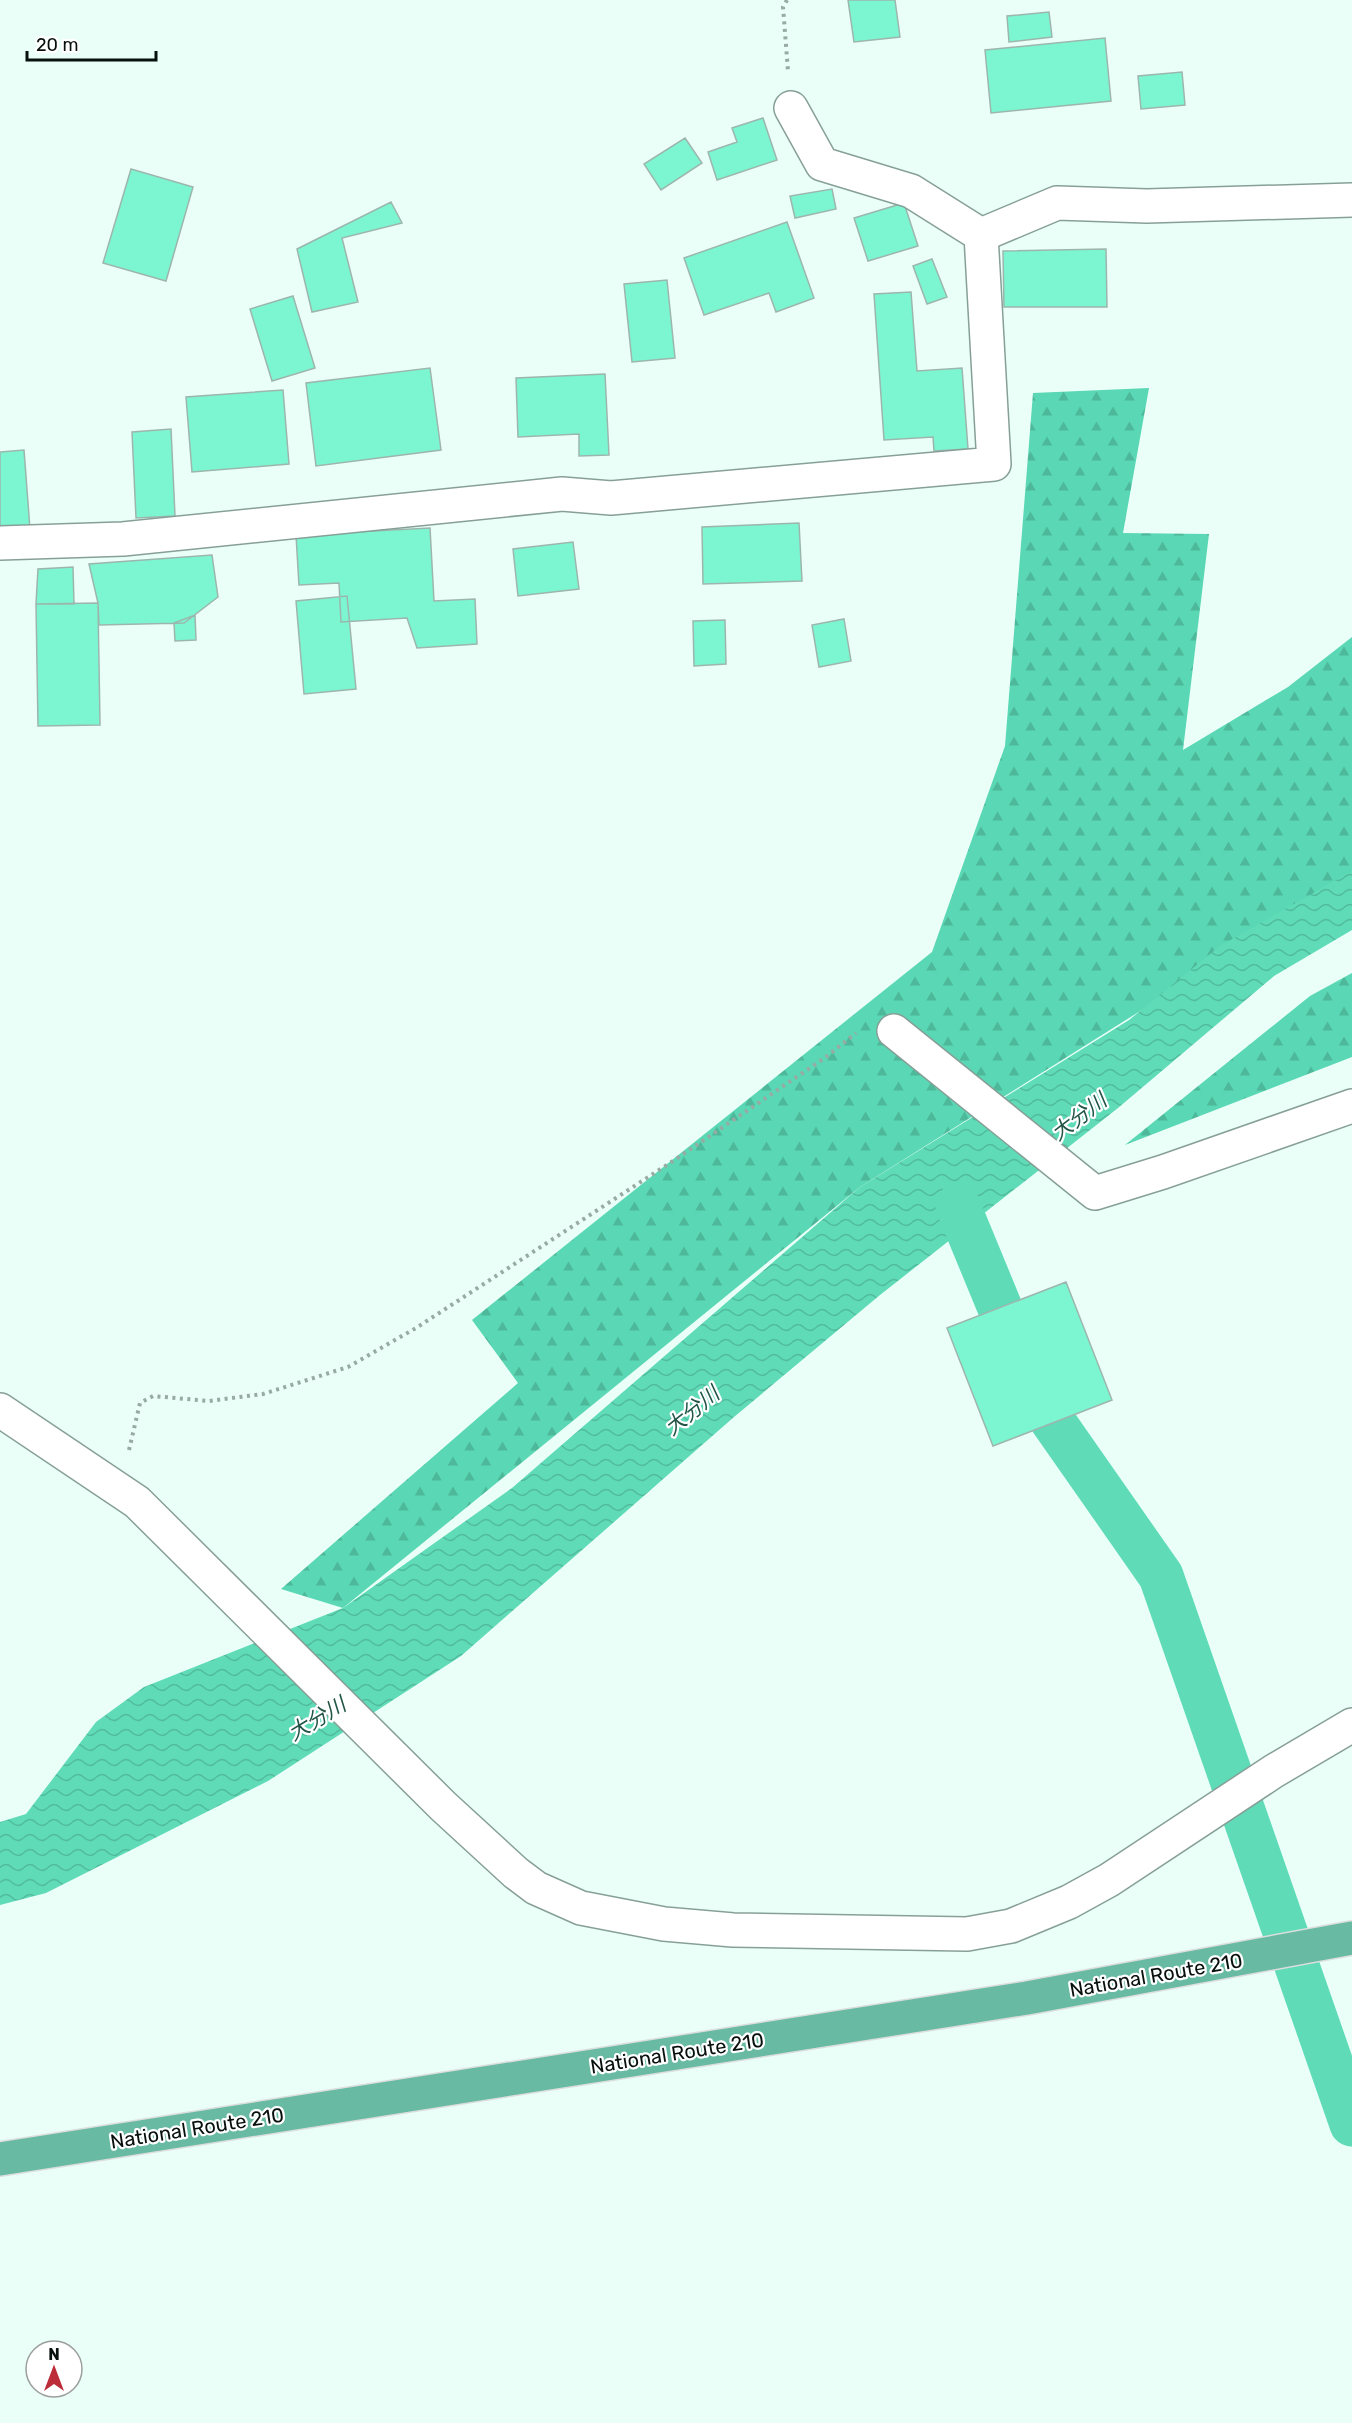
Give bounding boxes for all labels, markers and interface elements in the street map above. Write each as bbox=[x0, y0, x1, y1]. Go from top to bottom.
scale bar bbox=[27, 24, 156, 62]
text: 20 m bbox=[36, 34, 78, 56]
water label: 大分川 bbox=[1046, 1086, 1113, 1146]
water label: 大分川 bbox=[659, 1380, 726, 1440]
water label: 大分川 bbox=[283, 1691, 352, 1746]
street label: National Route 210 bbox=[1068, 1948, 1244, 2002]
street label: National Route 210 bbox=[589, 2027, 765, 2079]
street label: National Route 210 bbox=[109, 2102, 285, 2154]
north arrow bbox=[24, 2339, 84, 2399]
text: N bbox=[48, 2345, 60, 2364]

